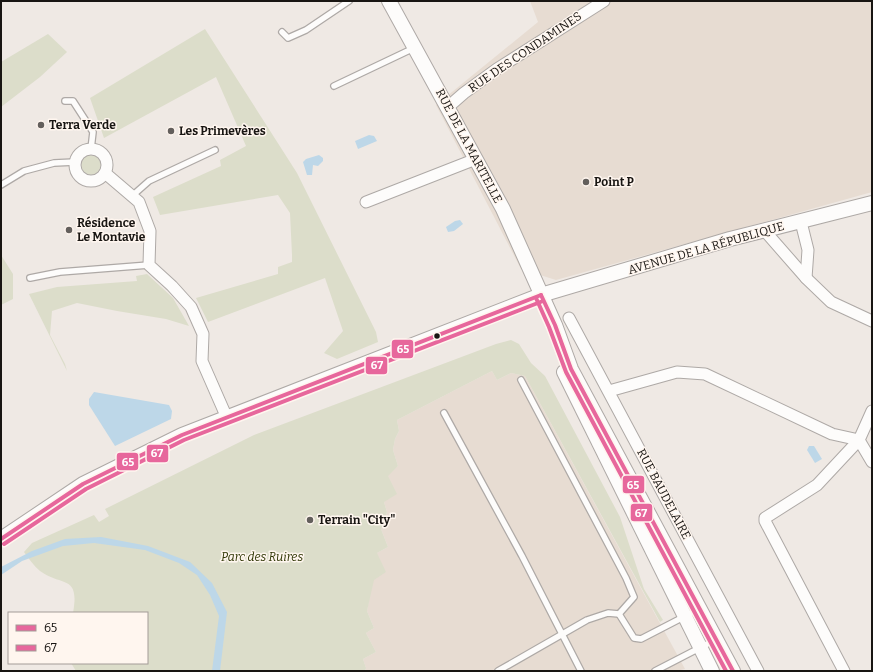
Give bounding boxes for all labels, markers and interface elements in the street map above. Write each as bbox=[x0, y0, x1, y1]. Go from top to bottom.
street label: RUE DES CONDAMINES bbox=[466, 9, 584, 95]
street label: RUE DE LA MARITELLE bbox=[433, 86, 505, 206]
place label: Terra Verde bbox=[49, 118, 116, 132]
marker: Terra Verde bbox=[36, 120, 46, 130]
place label: Les Primevères bbox=[179, 124, 266, 138]
marker: Les Primevères bbox=[166, 126, 176, 136]
place label: Point P bbox=[594, 175, 635, 189]
marker: Point P bbox=[581, 177, 591, 187]
place label: Résidence Le Montavie bbox=[77, 216, 146, 244]
street label: AVENUE DE LA RÉPUBLIQUE bbox=[626, 218, 786, 277]
marker: Résidence Le Montavie bbox=[64, 225, 74, 235]
unlabelled marker bbox=[432, 331, 442, 341]
line badge: 65 bbox=[391, 339, 414, 359]
text: 65 bbox=[397, 343, 409, 356]
line badge: 67 bbox=[365, 356, 388, 375]
text: 67 bbox=[371, 359, 383, 372]
line badge: 67 bbox=[146, 444, 169, 463]
street label: RUE BAUDELAIRE bbox=[634, 446, 694, 542]
text: 67 bbox=[151, 447, 163, 460]
line badge: 65 bbox=[116, 452, 139, 471]
text: 65 bbox=[122, 456, 134, 469]
line badge: 65 bbox=[622, 475, 645, 494]
text: 65 bbox=[627, 479, 639, 492]
line badge: 67 bbox=[630, 503, 653, 522]
text: 67 bbox=[635, 507, 647, 520]
place label: Terrain "City" bbox=[318, 513, 395, 527]
marker: Terrain "City" bbox=[305, 515, 315, 525]
park label: Parc des Ruires bbox=[221, 550, 303, 564]
legend bbox=[8, 612, 148, 664]
text: 65 bbox=[44, 621, 57, 635]
text: 67 bbox=[44, 641, 57, 655]

